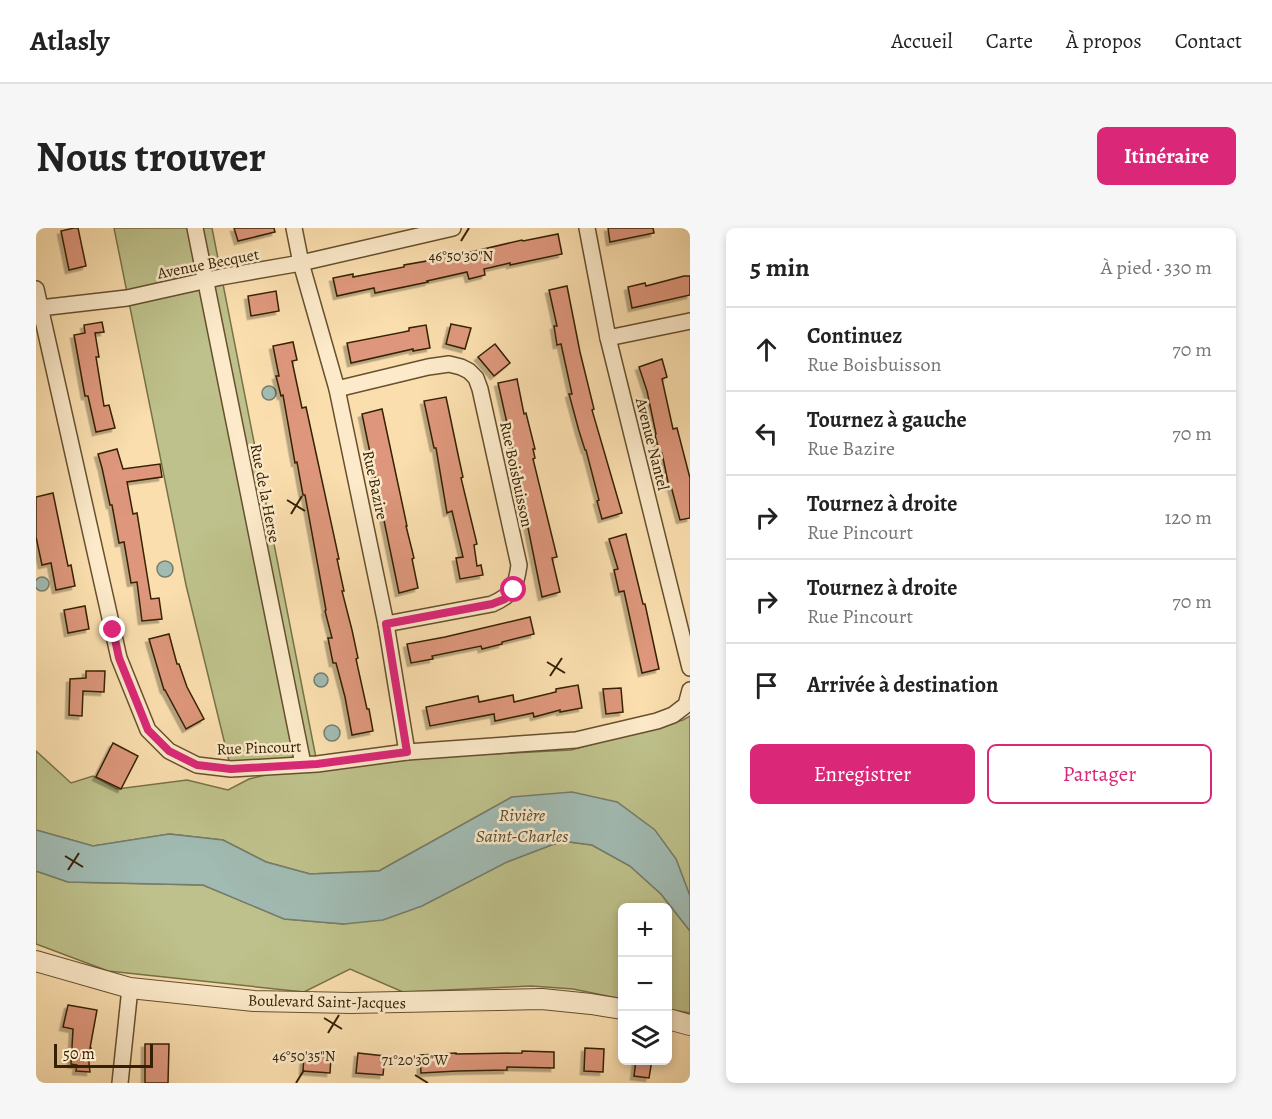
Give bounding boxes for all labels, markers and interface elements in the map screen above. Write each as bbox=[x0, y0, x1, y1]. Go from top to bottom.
text: Atlasly bbox=[30, 22, 109, 60]
text: Accueil bbox=[891, 27, 953, 55]
text: Carte bbox=[986, 27, 1033, 55]
text: À propos bbox=[1066, 27, 1142, 55]
text: Contact bbox=[1175, 27, 1242, 55]
button: Itinéraire bbox=[1097, 127, 1236, 185]
text: Nous trouver bbox=[36, 128, 266, 185]
street label: Avenue Becquet bbox=[154, 243, 261, 285]
text: 46°50'30"N bbox=[429, 246, 494, 266]
text: 5 min bbox=[750, 250, 810, 285]
text: À pied · 330 m bbox=[1101, 254, 1212, 281]
text: Continuez bbox=[807, 321, 902, 351]
icon: ahead bbox=[750, 333, 783, 366]
text: 70 m bbox=[1172, 336, 1212, 363]
text: Rue Boisbuisson bbox=[807, 351, 941, 378]
street label: Avenue Nantel bbox=[630, 395, 674, 493]
text: Tournez à gauche bbox=[807, 405, 967, 435]
icon: left bbox=[750, 417, 783, 450]
street label: Rue Boisbuisson bbox=[494, 419, 538, 529]
text: 70 m bbox=[1172, 420, 1212, 447]
text: Rue Bazire bbox=[807, 435, 895, 462]
street label: Rue de la Herse bbox=[245, 442, 285, 545]
street label: Rue Bazire bbox=[357, 449, 393, 522]
text: Tournez à droite bbox=[807, 489, 958, 519]
icon: right bbox=[750, 501, 783, 534]
text: 120 m bbox=[1164, 504, 1212, 531]
text: Rue Pincourt bbox=[807, 519, 913, 546]
text: Tournez à droite bbox=[807, 573, 958, 603]
route start bbox=[500, 576, 526, 602]
icon: right bbox=[750, 585, 783, 618]
text: 70 m bbox=[1172, 588, 1212, 615]
text: Rue Pincourt bbox=[807, 603, 913, 630]
route end bbox=[99, 616, 125, 642]
icon: arrive bbox=[750, 669, 783, 702]
text: Arrivée à destination bbox=[807, 670, 998, 700]
street label: Rue Pincourt bbox=[216, 736, 302, 760]
button: Enregistrer bbox=[750, 744, 975, 804]
button: Partager bbox=[987, 744, 1212, 804]
water label: Rivière Saint-Charles bbox=[476, 803, 568, 848]
map controls bbox=[618, 903, 672, 1065]
button: + bbox=[618, 903, 672, 957]
button: − bbox=[618, 957, 672, 1011]
street label: Boulevard Saint-Jacques bbox=[248, 990, 406, 1014]
button: layers bbox=[618, 1011, 672, 1065]
scale bar bbox=[54, 1041, 153, 1068]
text: 50 m bbox=[63, 1043, 95, 1065]
text: 46°50'35"N bbox=[272, 1046, 336, 1066]
text: 71°20'30"W bbox=[382, 1050, 448, 1070]

